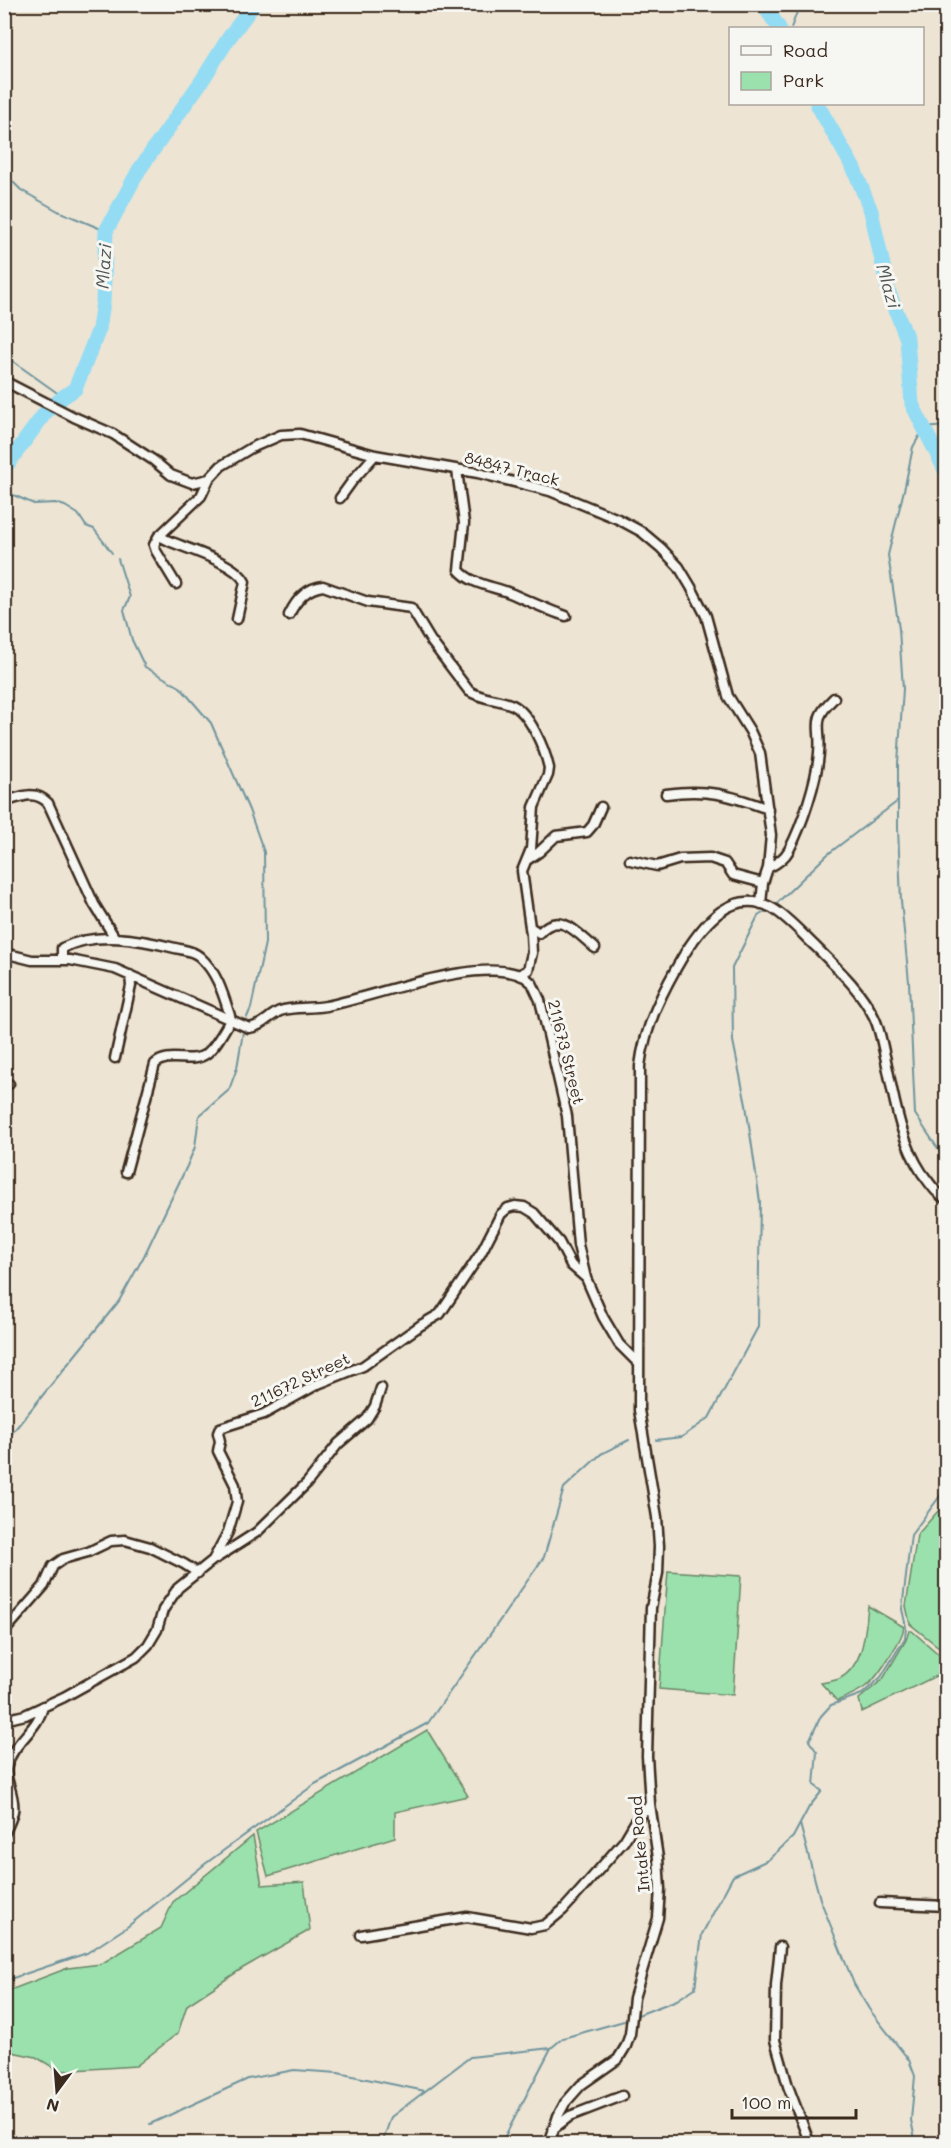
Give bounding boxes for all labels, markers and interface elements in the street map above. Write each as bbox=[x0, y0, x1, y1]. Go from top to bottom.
legend bbox=[729, 27, 924, 105]
text: Road bbox=[783, 38, 828, 62]
text: Park bbox=[783, 68, 824, 92]
water label: Mlazi bbox=[89, 242, 117, 290]
water label: Mlazi bbox=[871, 261, 907, 312]
street label: 84847 Track bbox=[462, 446, 562, 490]
street label: 211673 Street bbox=[544, 997, 590, 1107]
street label: 211672 Street bbox=[247, 1347, 353, 1411]
street label: Intake Road bbox=[624, 1795, 654, 1893]
north arrow bbox=[27, 2061, 87, 2121]
scale bar bbox=[732, 2082, 856, 2120]
text: 100 m bbox=[741, 2090, 791, 2114]
text: N bbox=[44, 2094, 61, 2118]

